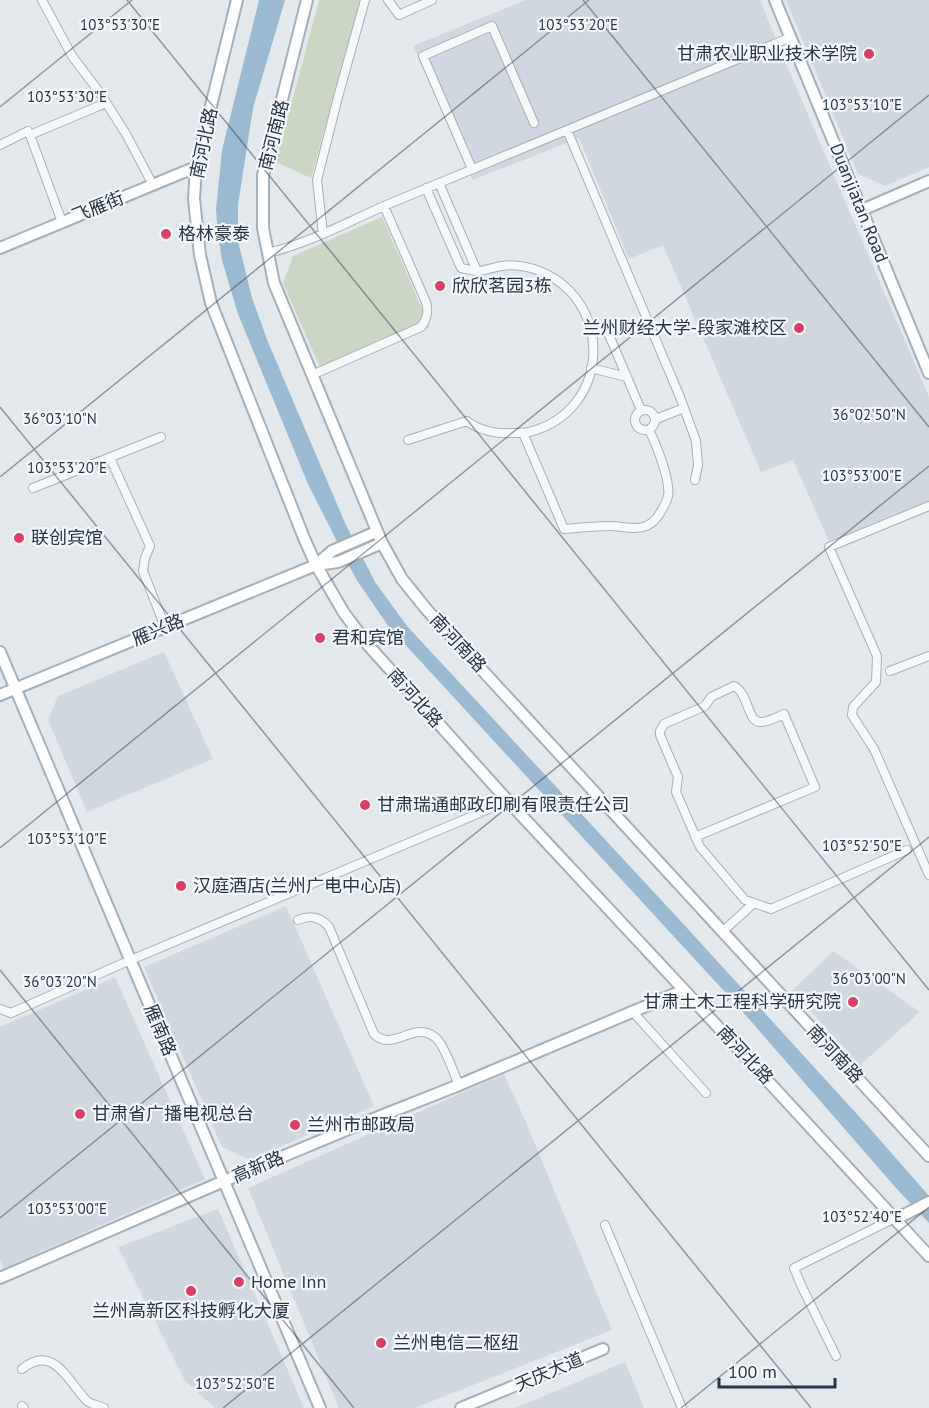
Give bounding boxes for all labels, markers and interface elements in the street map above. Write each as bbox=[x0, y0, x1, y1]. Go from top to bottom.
text: 103°53'30"E bbox=[80, 15, 160, 34]
text: 103°53'20"E bbox=[538, 15, 618, 34]
place label: 甘肃农业职业技术学院 bbox=[677, 42, 857, 65]
marker: 甘肃农业职业技术学院 bbox=[862, 47, 876, 61]
text: 103°53'30"E bbox=[27, 87, 107, 106]
text: 103°53'10"E bbox=[822, 95, 902, 114]
street label: 南河南路 bbox=[254, 97, 293, 173]
street label: 南河北路 bbox=[185, 105, 222, 181]
street label: Duanjiatan Road bbox=[825, 140, 894, 266]
street label: 飞雁街 bbox=[68, 186, 127, 227]
place label: 格林豪泰 bbox=[178, 222, 250, 245]
marker: 格林豪泰 bbox=[159, 227, 173, 241]
place label: 欣欣茗园3栋 bbox=[452, 274, 552, 297]
marker: 欣欣茗园3栋 bbox=[433, 279, 447, 293]
place label: 兰州财经大学-段家滩校区 bbox=[583, 316, 787, 339]
marker: 兰州财经大学-段家滩校区 bbox=[792, 321, 806, 335]
text: 36°02'50"N bbox=[832, 405, 906, 424]
text: 36°03'10"N bbox=[23, 409, 97, 428]
text: 103°53'20"E bbox=[27, 458, 107, 477]
text: 103°53'00"E bbox=[822, 466, 902, 485]
place label: 联创宾馆 bbox=[31, 526, 103, 549]
marker: 联创宾馆 bbox=[12, 531, 26, 545]
street label: 雁兴路 bbox=[128, 608, 187, 651]
street label: 南河南路 bbox=[425, 608, 491, 677]
place label: 君和宾馆 bbox=[332, 626, 404, 649]
marker: 君和宾馆 bbox=[313, 631, 327, 645]
street label: 南河北路 bbox=[383, 663, 448, 732]
place label: 甘肃瑞通邮政印刷有限责任公司 bbox=[377, 793, 629, 816]
marker: 甘肃瑞通邮政印刷有限责任公司 bbox=[358, 798, 372, 812]
text: 103°53'10"E bbox=[27, 829, 107, 848]
text: 103°52'50"E bbox=[822, 836, 902, 855]
place label: 汉庭酒店(兰州广电中心店) bbox=[193, 874, 401, 897]
marker: 汉庭酒店(兰州广电中心店) bbox=[174, 879, 188, 893]
text: 36°03'00"N bbox=[832, 969, 906, 988]
text: 36°03'20"N bbox=[23, 972, 97, 991]
place label: 甘肃土木工程科学研究院 bbox=[643, 990, 841, 1013]
marker: 甘肃土木工程科学研究院 bbox=[846, 995, 860, 1009]
street label: 雁南路 bbox=[139, 1000, 182, 1059]
street label: 南河南路 bbox=[802, 1019, 868, 1088]
street label: 南河北路 bbox=[712, 1020, 778, 1089]
place label: 甘肃省广播电视总台 bbox=[92, 1102, 254, 1125]
marker: 甘肃省广播电视总台 bbox=[73, 1107, 87, 1121]
place label: 兰州市邮政局 bbox=[307, 1113, 415, 1136]
marker: 兰州市邮政局 bbox=[288, 1118, 302, 1132]
street label: 高新路 bbox=[228, 1145, 287, 1188]
text: 103°53'00"E bbox=[27, 1199, 107, 1218]
text: 103°52'40"E bbox=[822, 1207, 902, 1226]
place label: Home Inn bbox=[251, 1270, 326, 1293]
marker: Home Inn bbox=[232, 1275, 246, 1289]
marker: 兰州高新区科技孵化大厦 bbox=[184, 1284, 198, 1298]
place label: 兰州高新区科技孵化大厦 bbox=[92, 1299, 290, 1322]
place label: 兰州电信二枢纽 bbox=[393, 1331, 519, 1354]
marker: 兰州电信二枢纽 bbox=[374, 1336, 388, 1350]
street label: 天庆大道 bbox=[511, 1347, 586, 1396]
scale bar bbox=[719, 1351, 834, 1389]
text: 100 m bbox=[728, 1360, 777, 1383]
text: 103°52'50"E bbox=[195, 1374, 275, 1393]

